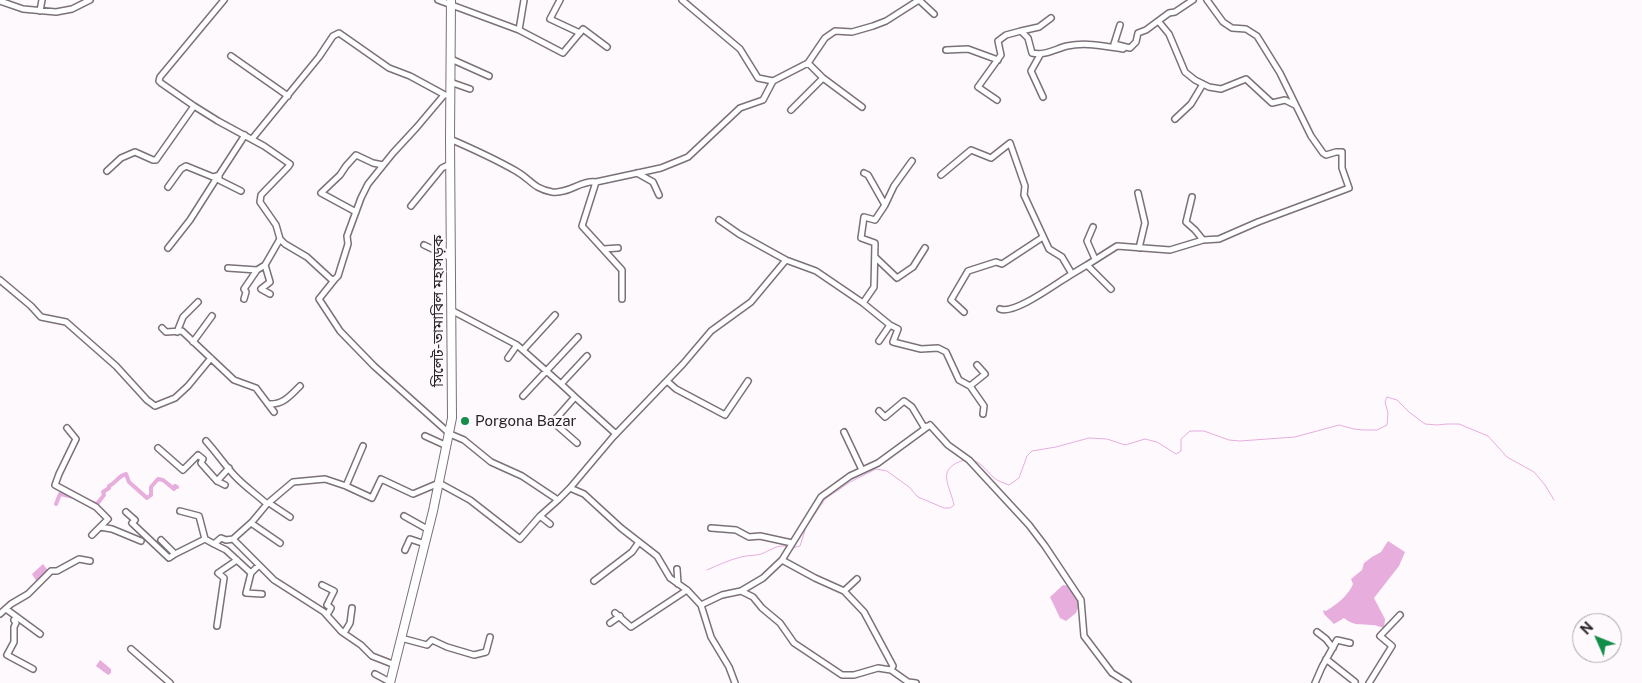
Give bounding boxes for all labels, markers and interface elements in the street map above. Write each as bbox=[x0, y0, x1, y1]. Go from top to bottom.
street label: সিলেট-তামাবিল মহাসড়ক bbox=[429, 235, 447, 387]
place label: Porgona Bazar bbox=[475, 412, 576, 430]
marker: Porgona Bazar bbox=[459, 415, 471, 427]
north arrow bbox=[1572, 613, 1622, 663]
text: N bbox=[1577, 619, 1596, 638]

